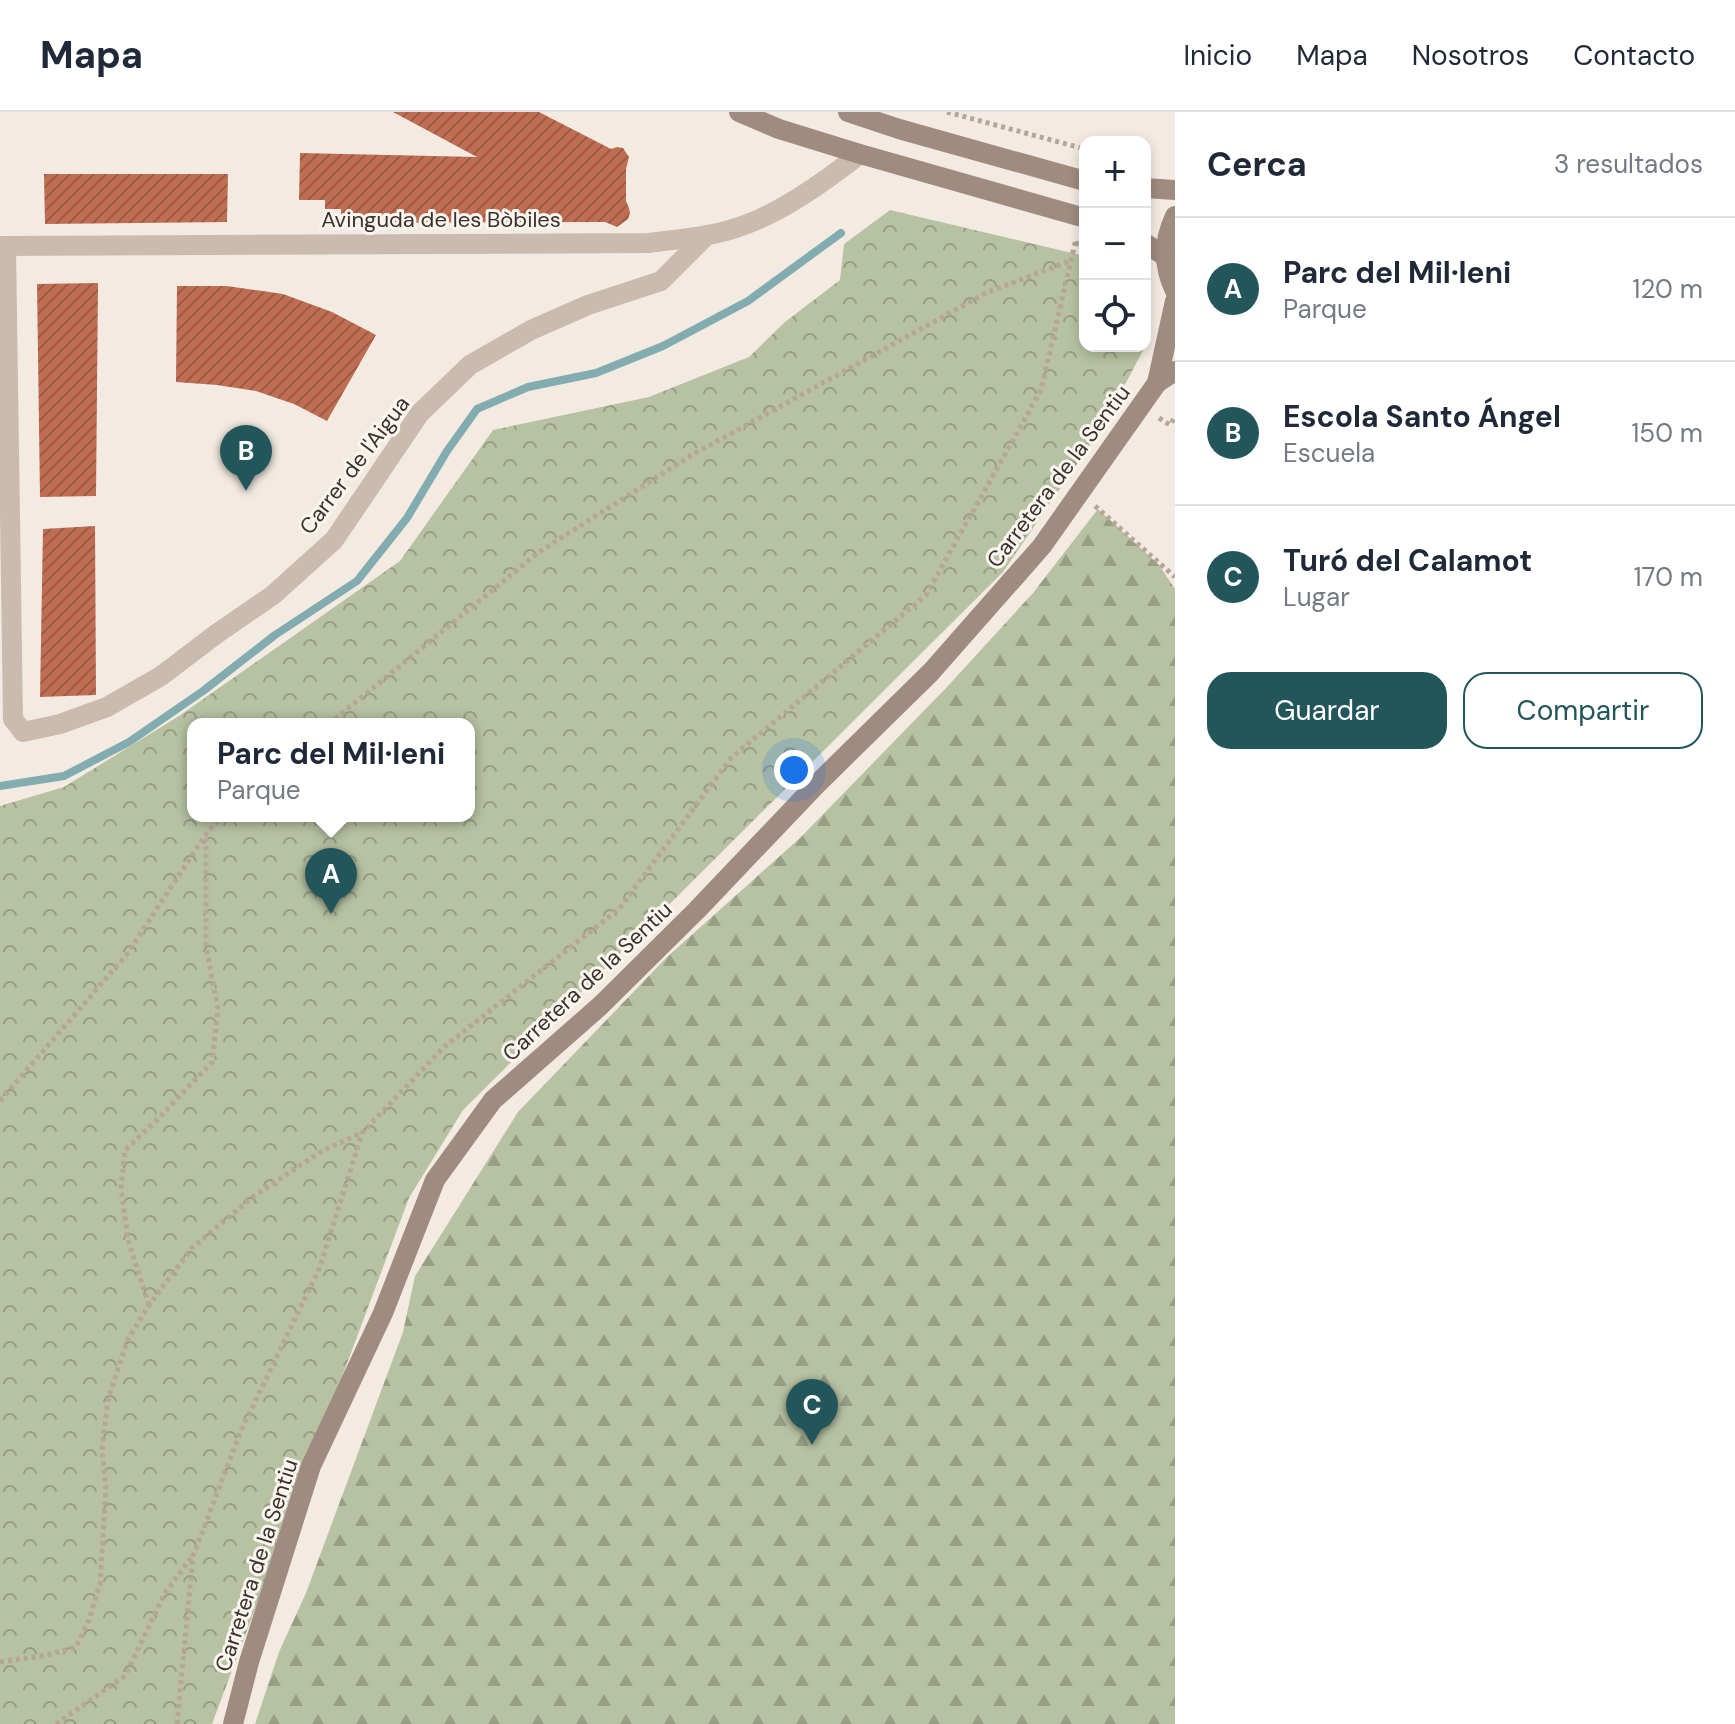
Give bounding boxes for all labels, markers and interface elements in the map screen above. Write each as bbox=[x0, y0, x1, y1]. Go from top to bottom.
text: Mapa bbox=[40, 30, 143, 80]
text: Inicio bbox=[1183, 37, 1252, 74]
text: Mapa bbox=[1296, 37, 1368, 74]
text: Nosotros bbox=[1412, 37, 1529, 74]
text: Contacto bbox=[1573, 37, 1695, 74]
map controls bbox=[1079, 136, 1151, 352]
button: + bbox=[1079, 136, 1151, 208]
text: Cerca bbox=[1207, 142, 1307, 187]
text: 3 resultados bbox=[1554, 147, 1703, 181]
street label: Avinguda de les Bòbiles bbox=[321, 205, 561, 234]
button: − bbox=[1079, 208, 1151, 280]
text: Parc del Mil·leni bbox=[1283, 253, 1511, 292]
text: A bbox=[1224, 272, 1242, 306]
text: 120 m bbox=[1632, 272, 1703, 306]
button: locate bbox=[1079, 280, 1151, 352]
text: Parque bbox=[1283, 292, 1367, 326]
street label: Carretera de la Sentiu bbox=[980, 379, 1137, 574]
street label: Carrer de l'Aigua bbox=[293, 390, 416, 540]
text: Escola Santo Ángel bbox=[1283, 397, 1561, 436]
text: B bbox=[1225, 416, 1241, 450]
text: 150 m bbox=[1631, 416, 1703, 450]
pin: B bbox=[220, 425, 272, 491]
text: Escuela bbox=[1283, 436, 1375, 470]
text: Turó del Calamot bbox=[1283, 541, 1532, 580]
text: C bbox=[1223, 560, 1243, 594]
text: 170 m bbox=[1634, 560, 1703, 594]
text: Lugar bbox=[1283, 580, 1350, 614]
button: Guardar bbox=[1207, 672, 1447, 749]
button: Compartir bbox=[1463, 672, 1703, 749]
popup bbox=[187, 718, 475, 822]
text: Parc del Mil·leni bbox=[217, 734, 445, 773]
your location bbox=[774, 750, 814, 790]
text: Parque bbox=[217, 773, 301, 807]
pin: A bbox=[305, 848, 357, 914]
street label: Carretera de la Sentiu bbox=[496, 895, 678, 1068]
pin: C bbox=[786, 1379, 838, 1445]
street label: Carretera de la Sentiu bbox=[208, 1455, 305, 1675]

